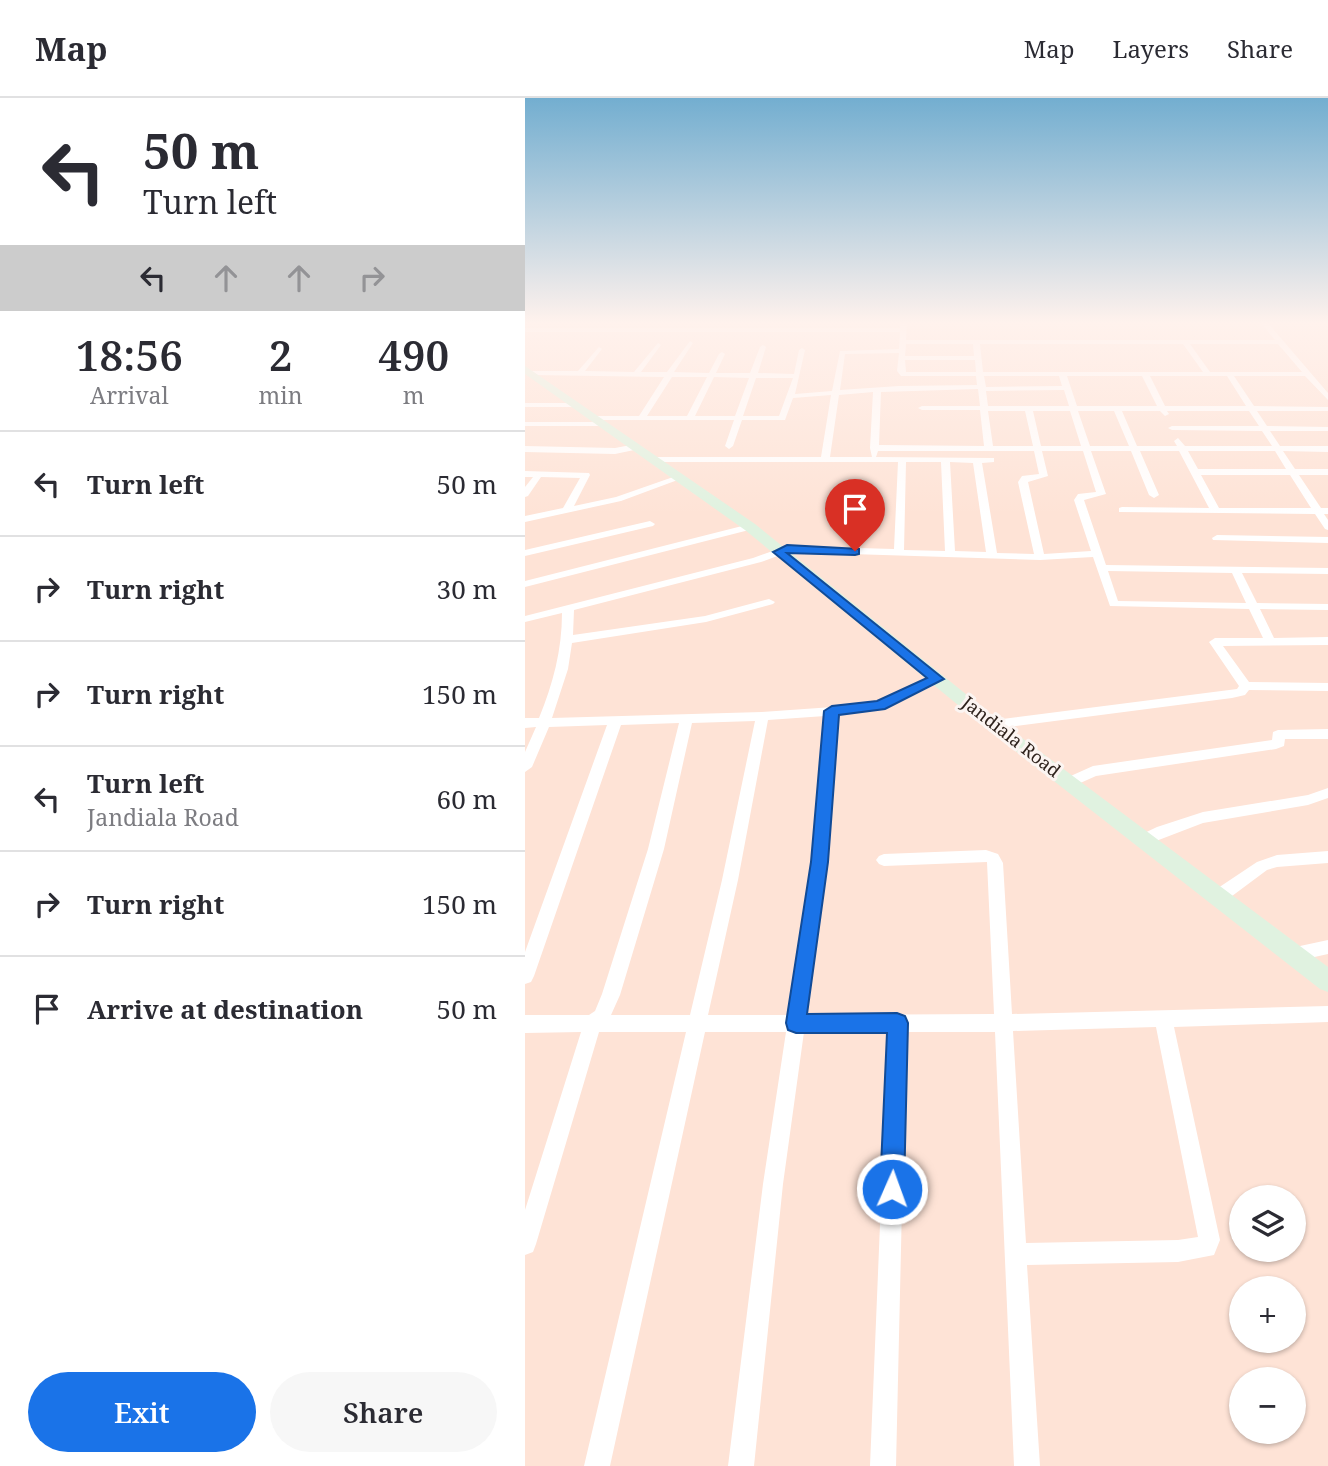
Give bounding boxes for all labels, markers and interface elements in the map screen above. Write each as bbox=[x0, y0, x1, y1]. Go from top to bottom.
text: Map bbox=[35, 26, 108, 71]
text: Map bbox=[1024, 32, 1075, 65]
text: Layers bbox=[1113, 32, 1189, 65]
text: Share bbox=[1227, 32, 1293, 65]
text: 50 m bbox=[143, 117, 259, 183]
icon: left bbox=[28, 126, 119, 217]
text: Turn left bbox=[143, 180, 277, 223]
icon: left bbox=[134, 259, 172, 297]
icon: ahead bbox=[207, 259, 245, 297]
icon: ahead bbox=[280, 259, 318, 297]
icon: right bbox=[353, 259, 391, 297]
text: 18:56 bbox=[76, 326, 183, 383]
text: 2 bbox=[269, 326, 292, 383]
text: 490 bbox=[378, 326, 449, 383]
text: Arrival bbox=[90, 379, 169, 411]
text: min bbox=[259, 379, 303, 411]
text: m bbox=[403, 379, 425, 411]
icon: left bbox=[28, 465, 66, 503]
text: Turn left bbox=[87, 466, 204, 502]
text: 50 m bbox=[437, 466, 497, 502]
pin bbox=[825, 479, 885, 551]
icon: arrive bbox=[836, 490, 874, 528]
icon: right bbox=[28, 570, 66, 608]
text: Turn right bbox=[87, 571, 224, 607]
text: 30 m bbox=[437, 571, 497, 607]
icon: right bbox=[28, 675, 66, 713]
text: Turn right bbox=[87, 676, 224, 712]
text: 150 m bbox=[422, 676, 497, 712]
street label: Jandiala Road bbox=[957, 690, 1066, 782]
text: Turn left bbox=[87, 765, 204, 801]
icon: left bbox=[28, 780, 66, 818]
text: 60 m bbox=[437, 781, 497, 817]
text: Jandiala Road bbox=[87, 801, 239, 833]
icon: right bbox=[28, 885, 66, 923]
text: Turn right bbox=[87, 886, 224, 922]
text: 150 m bbox=[422, 886, 497, 922]
icon: arrive bbox=[28, 990, 66, 1028]
text: Arrive at destination bbox=[87, 991, 363, 1027]
text: 50 m bbox=[437, 991, 497, 1027]
position arrow bbox=[855, 1152, 929, 1226]
map controls bbox=[1229, 1185, 1306, 1444]
button: layers bbox=[1229, 1185, 1306, 1262]
button: + bbox=[1229, 1276, 1306, 1353]
button: − bbox=[1229, 1367, 1306, 1444]
button: Exit bbox=[28, 1372, 256, 1452]
button: Share bbox=[270, 1372, 497, 1452]

